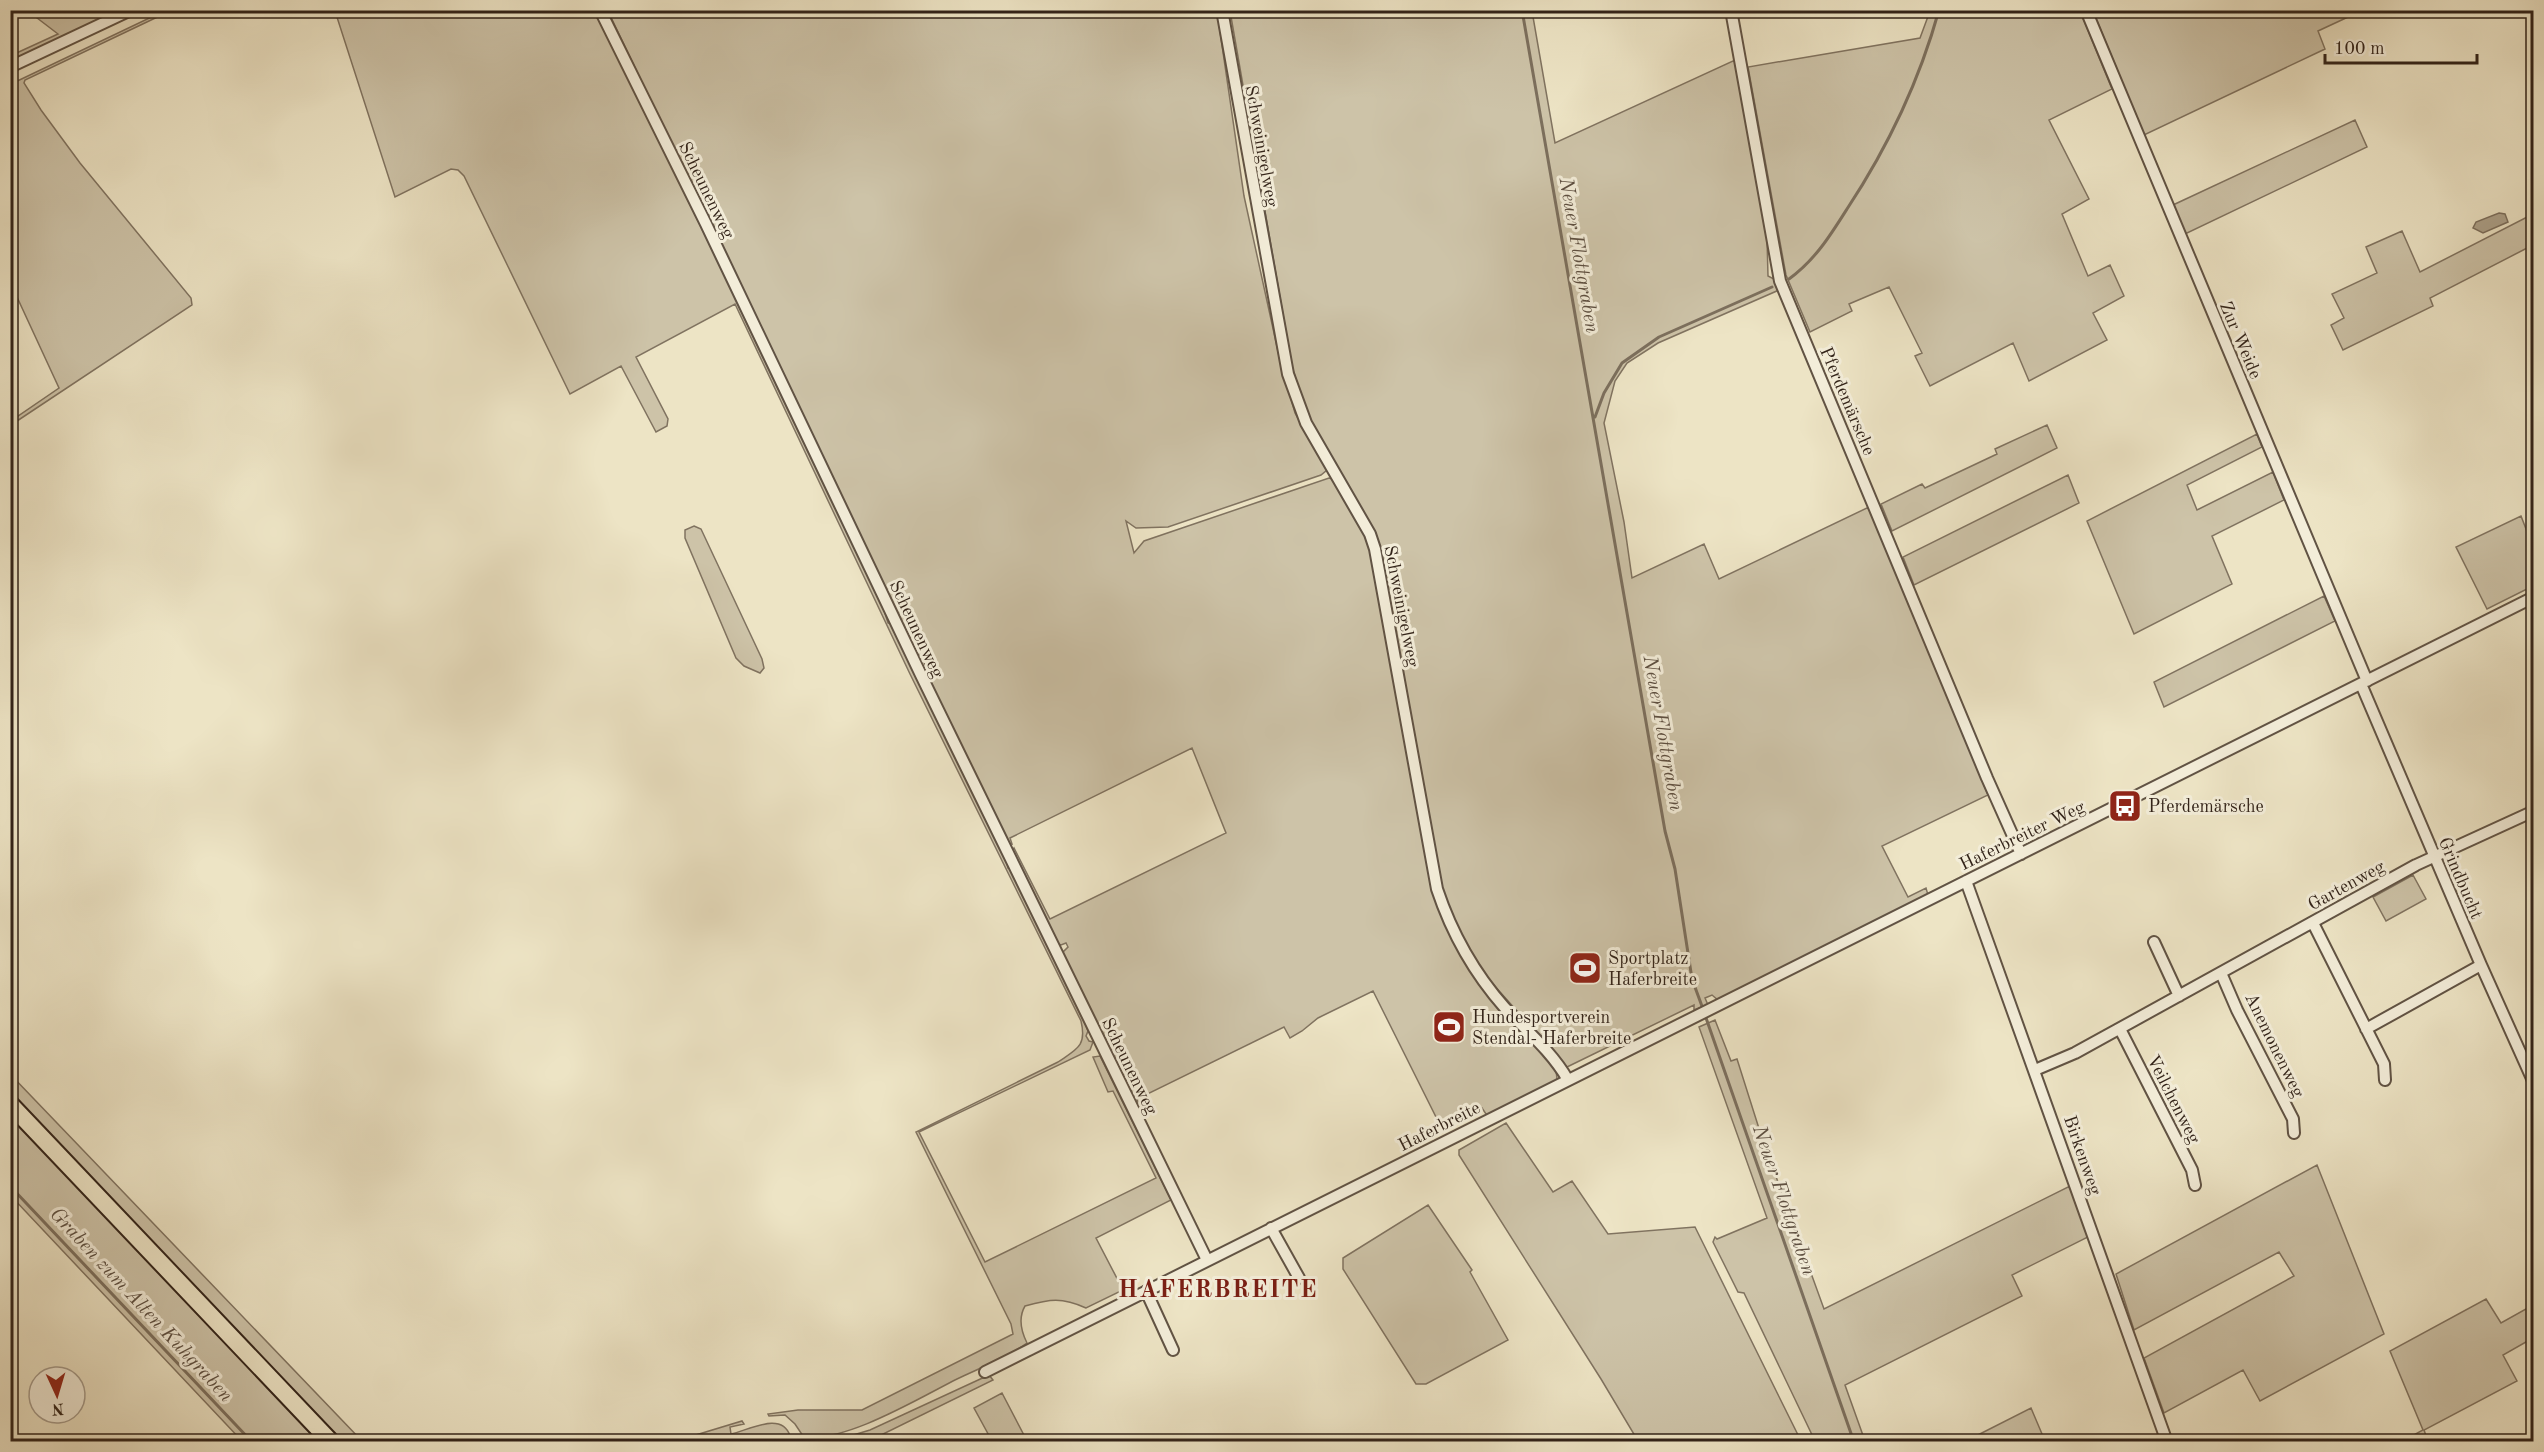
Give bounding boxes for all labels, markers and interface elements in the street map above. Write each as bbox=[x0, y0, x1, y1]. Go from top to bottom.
scale bar bbox=[2325, 27, 2476, 65]
text: 100 m bbox=[2334, 40, 2385, 58]
street label: Schweinigelweg bbox=[1241, 84, 1281, 209]
street label: Scheunenweg bbox=[675, 139, 737, 242]
water label: Neuer Flottgraben bbox=[1554, 175, 1602, 335]
street label: Zur Weide bbox=[2216, 299, 2264, 382]
street label: Pferdemärsche bbox=[1816, 345, 1878, 458]
street label: Schweinigelweg bbox=[1380, 544, 1422, 669]
street label: Scheunenweg bbox=[886, 578, 947, 681]
water label: Neuer Flottgraben bbox=[1638, 653, 1686, 813]
bus stop icon: Pferdemärsche bbox=[2107, 788, 2143, 824]
street label: Haferbreiter Weg bbox=[1957, 798, 2088, 874]
place label: Pferdemärsche bbox=[2148, 798, 2264, 816]
street label: Grindbucht bbox=[2435, 835, 2485, 922]
street label: Gartenweg bbox=[2305, 857, 2388, 914]
sports icon: Sportplatz Haferbreite bbox=[1567, 950, 1603, 986]
place label: Sportplatz Haferbreite bbox=[1608, 950, 1697, 989]
street label: Anemonenweg bbox=[2241, 990, 2307, 1101]
sports icon: Hundesportverein Stendal- Haferbreite bbox=[1431, 1009, 1467, 1045]
place label: Hundesportverein Stendal- Haferbreite bbox=[1472, 1009, 1631, 1048]
street label: Scheunenweg bbox=[1098, 1015, 1160, 1118]
street label: Veilchenweg bbox=[2143, 1052, 2203, 1147]
street label: Haferbreite bbox=[1396, 1099, 1483, 1155]
street label: Birkenweg bbox=[2060, 1113, 2104, 1198]
water label: Neuer Flottgraben bbox=[1748, 1122, 1818, 1278]
water label: Graben zum Alten Kuhgraben bbox=[45, 1204, 236, 1406]
district label: HAFERBREITE bbox=[1118, 1279, 1318, 1303]
north arrow bbox=[27, 1365, 87, 1425]
text: N bbox=[50, 1400, 65, 1416]

